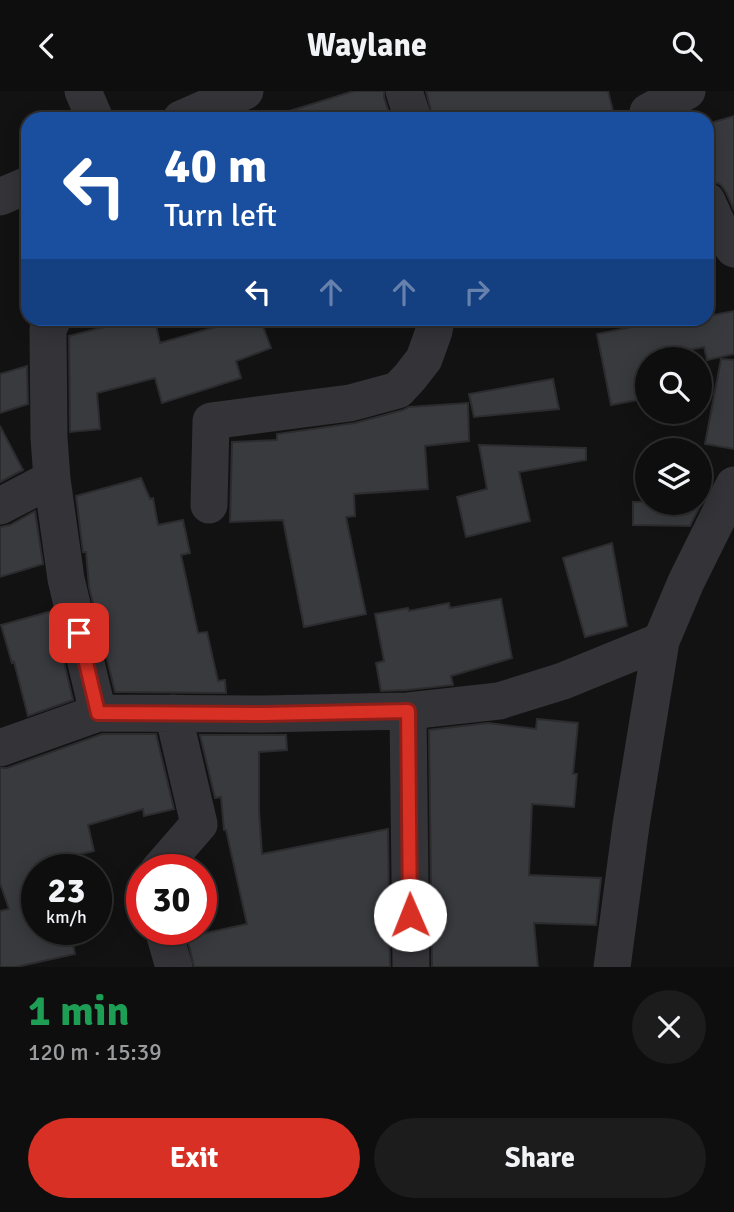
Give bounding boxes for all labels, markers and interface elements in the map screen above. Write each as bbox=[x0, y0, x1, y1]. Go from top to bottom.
text: Waylane bbox=[307, 26, 427, 65]
icon: back bbox=[28, 27, 66, 65]
icon: search bbox=[668, 27, 706, 65]
text: 40 m bbox=[164, 136, 267, 196]
icon: left bbox=[49, 140, 140, 231]
text: Turn left bbox=[164, 196, 277, 235]
icon: left bbox=[239, 273, 277, 311]
icon: ahead bbox=[312, 273, 350, 311]
icon: ahead bbox=[385, 273, 423, 311]
icon: right bbox=[458, 273, 496, 311]
map controls bbox=[635, 347, 712, 515]
button: search bbox=[635, 347, 712, 424]
button: layers bbox=[635, 438, 712, 515]
pin bbox=[49, 603, 109, 663]
icon: arrive bbox=[60, 614, 98, 652]
speed limit sign: 30 bbox=[126, 854, 217, 945]
text: 23 bbox=[48, 869, 85, 912]
position arrow bbox=[373, 878, 447, 952]
text: km/h bbox=[46, 906, 87, 928]
text: 1 min bbox=[28, 986, 129, 1037]
button: close bbox=[632, 990, 706, 1064]
text: 120 m · 15:39 bbox=[28, 1038, 162, 1067]
button: Exit bbox=[28, 1118, 360, 1198]
button: Share bbox=[374, 1118, 706, 1198]

